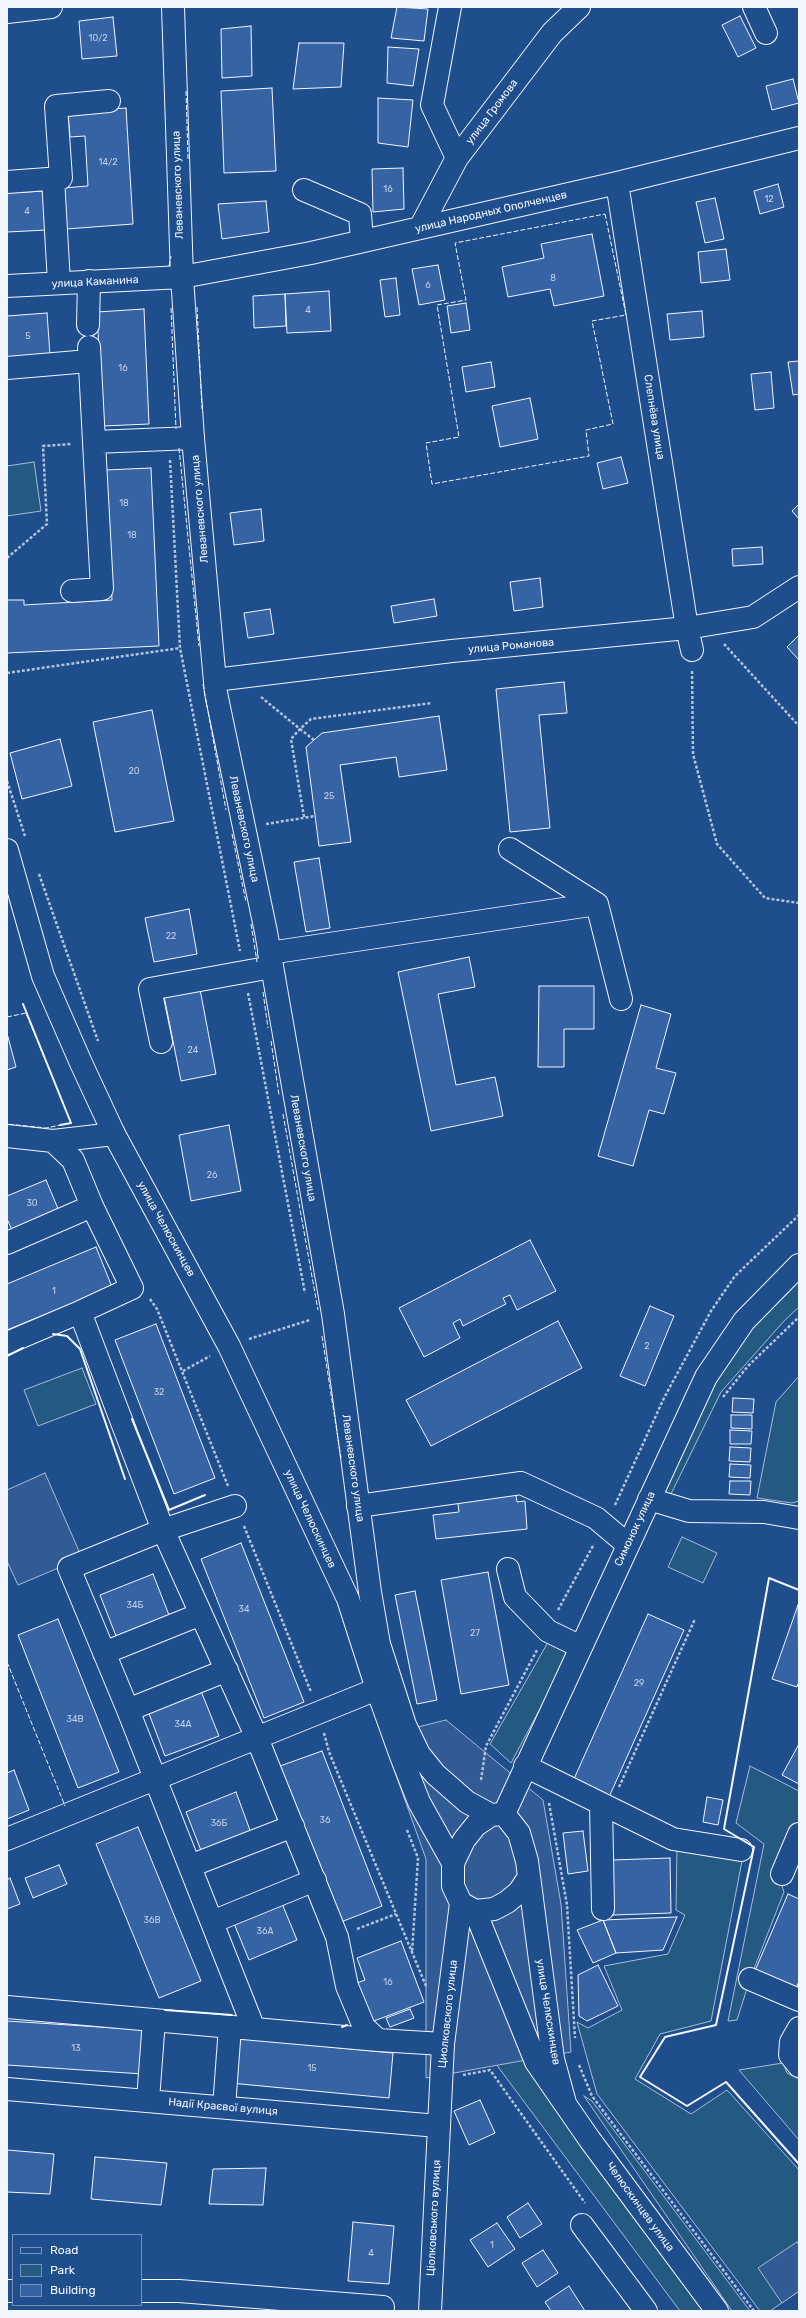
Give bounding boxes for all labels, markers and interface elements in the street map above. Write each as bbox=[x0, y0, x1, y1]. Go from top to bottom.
house number: 10/2 bbox=[89, 33, 107, 43]
street label: улица Громова bbox=[463, 77, 521, 147]
street label: Леваневского улица bbox=[170, 131, 186, 239]
house number: 14/2 bbox=[99, 157, 117, 167]
house number: 16 bbox=[383, 184, 393, 194]
street label: улица Народных Ополченцев bbox=[414, 188, 568, 236]
house number: 12 bbox=[764, 194, 774, 204]
house number: 4 bbox=[24, 206, 30, 216]
street label: улица Каманина bbox=[51, 273, 139, 291]
house number: 8 bbox=[550, 273, 556, 283]
house number: 6 bbox=[425, 280, 431, 290]
house number: 4 bbox=[305, 305, 311, 315]
house number: 5 bbox=[25, 331, 31, 341]
house number: 16 bbox=[118, 363, 128, 373]
street label: Слепнёва улица bbox=[641, 374, 667, 460]
street label: Леваневского улица bbox=[189, 454, 211, 564]
house number: 18 bbox=[119, 498, 129, 508]
house number: 18 bbox=[127, 530, 137, 540]
street label: улица Романова bbox=[467, 636, 555, 656]
house number: 20 bbox=[129, 766, 139, 776]
street label: Леваневского улица bbox=[226, 775, 262, 883]
house number: 25 bbox=[324, 791, 334, 801]
house number: 22 bbox=[166, 931, 176, 941]
house number: 24 bbox=[188, 1045, 198, 1055]
street label: Леваневского улица bbox=[287, 1093, 319, 1203]
house number: 26 bbox=[207, 1170, 217, 1180]
street label: улица Челюскинцев bbox=[134, 1179, 198, 1279]
house number: 30 bbox=[26, 1198, 38, 1208]
house number: 1 bbox=[52, 1286, 56, 1296]
house number: 2 bbox=[644, 1341, 650, 1351]
house number: 32 bbox=[154, 1387, 164, 1397]
street label: Леваневского улица bbox=[339, 1413, 367, 1523]
street label: улица Челюскинцев bbox=[281, 1468, 339, 1570]
street label: Симонок улица bbox=[612, 1489, 658, 1569]
house number: 34Б bbox=[127, 1600, 143, 1610]
house number: 34 bbox=[239, 1604, 249, 1614]
house number: 27 bbox=[470, 1628, 480, 1638]
house number: 29 bbox=[634, 1678, 644, 1688]
house number: 34В bbox=[66, 1714, 84, 1724]
house number: 34А bbox=[174, 1719, 192, 1729]
house number: 36 bbox=[320, 1815, 330, 1825]
house number: 36Б bbox=[211, 1818, 227, 1828]
house number: 36В bbox=[144, 1915, 160, 1925]
house number: 36А bbox=[257, 1926, 273, 1936]
street label: улица Челюскинцев bbox=[533, 1958, 563, 2066]
street label: Циолковского улица bbox=[436, 1959, 460, 2069]
house number: 16 bbox=[383, 1977, 393, 1987]
house number: 13 bbox=[71, 2043, 81, 2053]
house number: 15 bbox=[307, 2063, 317, 2073]
street label: Надії Краєвої вулиця bbox=[168, 2096, 278, 2118]
street label: Ціолковського вулиця bbox=[424, 2160, 444, 2276]
street label: Челюскинцев улица bbox=[603, 2160, 677, 2254]
legend bbox=[12, 2234, 142, 2306]
house number: 1 bbox=[490, 2240, 494, 2250]
text: Road bbox=[50, 2243, 78, 2257]
house number: 4 bbox=[368, 2248, 374, 2258]
text: Park bbox=[50, 2263, 75, 2277]
text: Building bbox=[50, 2283, 96, 2297]

